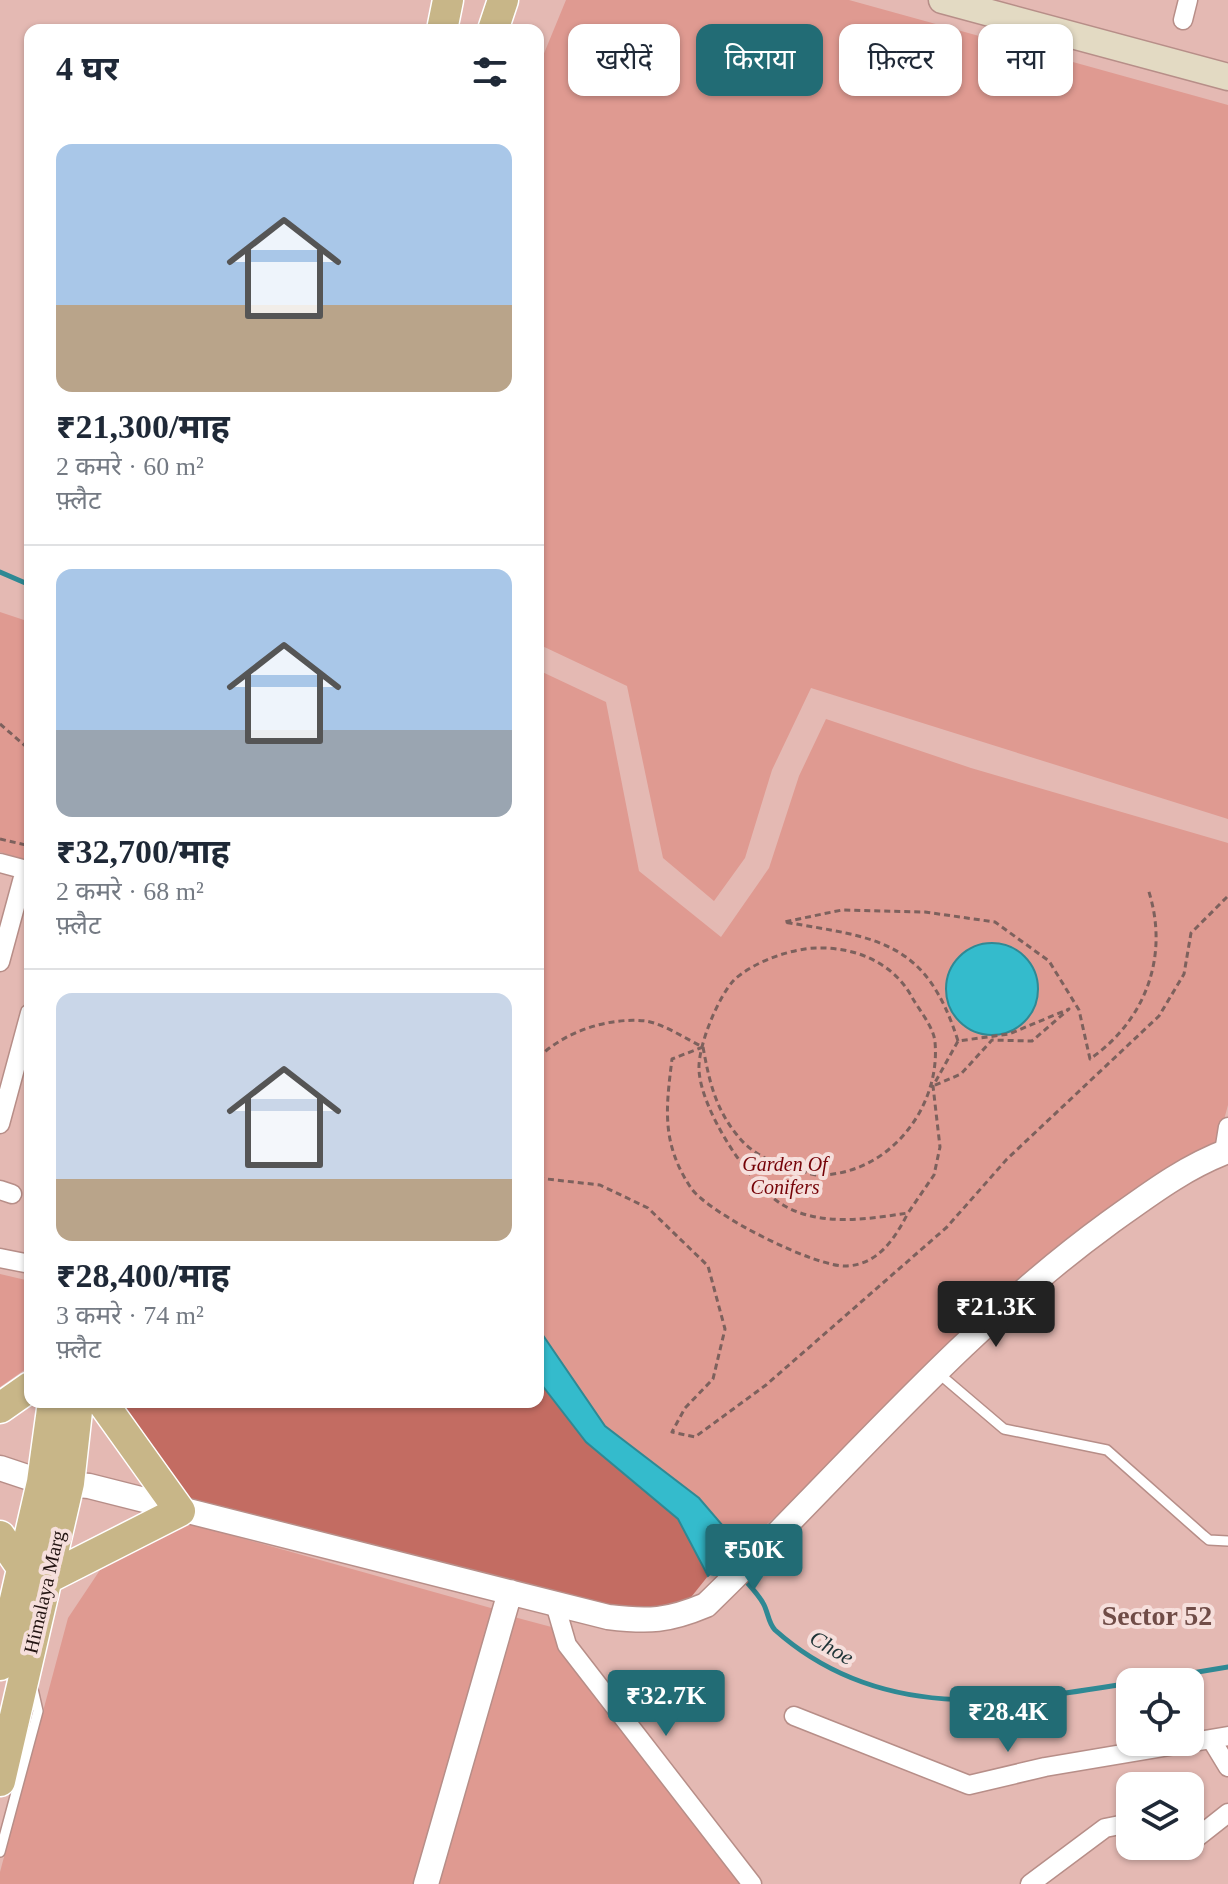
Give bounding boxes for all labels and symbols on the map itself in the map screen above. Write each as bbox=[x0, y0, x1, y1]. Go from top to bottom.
park label: Garden Of Conifers bbox=[742, 1153, 830, 1199]
pin: ₹21.3K bbox=[931, 1281, 1061, 1349]
pin: ₹50K bbox=[707, 1524, 801, 1592]
street label: Himalaya Marg bbox=[19, 1528, 70, 1656]
district label: Sector 52 bbox=[1102, 1600, 1212, 1631]
water label: Choe bbox=[805, 1625, 858, 1670]
pin: ₹32.7K bbox=[601, 1670, 731, 1738]
pin: ₹28.4K bbox=[943, 1686, 1073, 1754]

